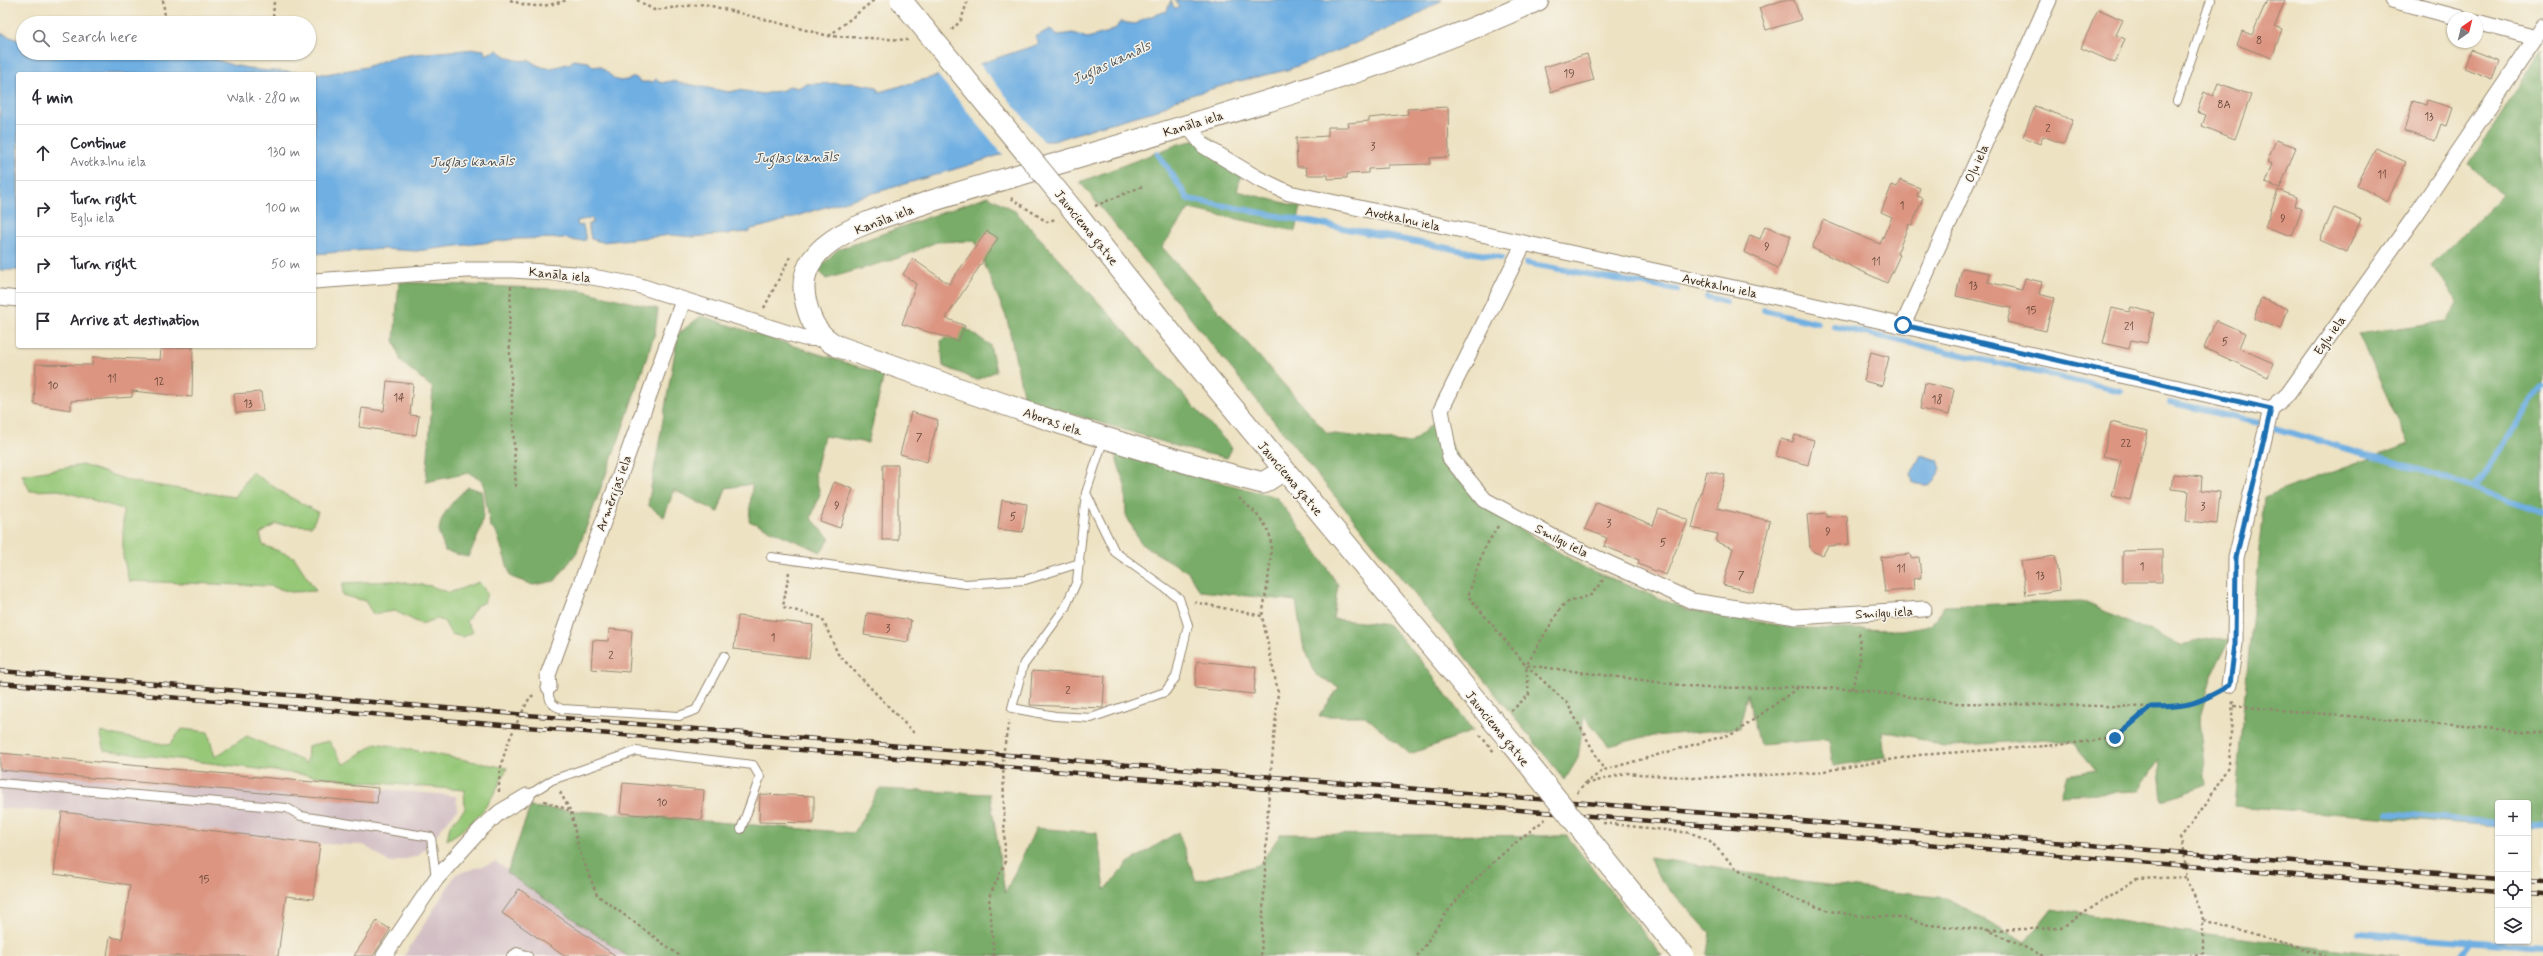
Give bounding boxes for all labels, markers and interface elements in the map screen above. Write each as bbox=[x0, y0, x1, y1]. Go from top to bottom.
north arrow bbox=[2447, 12, 2483, 48]
search box bbox=[16, 16, 316, 60]
icon: search bbox=[30, 27, 52, 49]
text: Search here bbox=[62, 28, 138, 48]
house number: 8 bbox=[2256, 34, 2262, 48]
water label: Juglas kanāls bbox=[1069, 36, 1156, 91]
house number: 19 bbox=[1563, 67, 1575, 81]
text: 4 min bbox=[32, 87, 73, 109]
text: Walk · 280 m bbox=[227, 90, 300, 107]
house number: 8A bbox=[2217, 98, 2231, 112]
street label: Kanāla iela bbox=[1161, 107, 1226, 142]
house number: 13 bbox=[2424, 110, 2434, 124]
house number: 2 bbox=[2045, 122, 2051, 136]
text: Continue bbox=[70, 134, 126, 154]
house number: 3 bbox=[1371, 140, 1376, 154]
street label: Oļu iela bbox=[1961, 141, 1993, 186]
icon: ahead bbox=[32, 142, 54, 164]
text: 130 m bbox=[267, 144, 300, 161]
water label: Juglas kanāls bbox=[754, 148, 840, 170]
water label: Juglas kanāls bbox=[430, 152, 516, 174]
text: Avotkalnu iela bbox=[70, 154, 146, 171]
house number: 11 bbox=[2377, 168, 2387, 182]
street label: Jaunciema gatve bbox=[1048, 187, 1122, 271]
text: Turn right bbox=[70, 190, 137, 210]
icon: right bbox=[32, 198, 54, 220]
house number: 1 bbox=[1900, 199, 1905, 213]
text: 100 m bbox=[265, 200, 300, 217]
street label: Kanāla iela bbox=[853, 201, 917, 239]
street label: Avotkalnu iela bbox=[1364, 203, 1442, 236]
text: Egļu iela bbox=[70, 210, 115, 227]
house number: 9 bbox=[2280, 212, 2286, 226]
house number: 9 bbox=[1764, 240, 1770, 254]
icon: right bbox=[32, 254, 54, 276]
text: Turn right bbox=[70, 255, 137, 275]
house number: 11 bbox=[1871, 255, 1881, 269]
text: 50 m bbox=[271, 256, 300, 273]
street label: Kanāla iela bbox=[528, 264, 592, 287]
street label: Avotkalnu iela bbox=[1681, 270, 1759, 303]
house number: 13 bbox=[1968, 279, 1978, 293]
house number: 15 bbox=[2026, 304, 2037, 318]
icon: arrive bbox=[32, 310, 54, 332]
text: Arrive at destination bbox=[70, 311, 199, 331]
street label: Egļu iela bbox=[2310, 312, 2350, 359]
route start bbox=[1894, 316, 1912, 334]
house number: 21 bbox=[2124, 320, 2134, 334]
house number: 5 bbox=[2222, 335, 2229, 349]
house number: 11 bbox=[107, 372, 117, 386]
house number: 12 bbox=[154, 375, 165, 389]
house number: 10 bbox=[47, 379, 59, 393]
house number: 14 bbox=[393, 391, 405, 405]
house number: 18 bbox=[1932, 393, 1942, 407]
house number: 13 bbox=[243, 397, 253, 411]
street label: Aboras iela bbox=[1021, 404, 1085, 441]
house number: 7 bbox=[916, 431, 923, 445]
house number: 22 bbox=[2120, 437, 2132, 451]
street label: Jaunciema gatve bbox=[1252, 438, 1326, 521]
street label: Armērijas iela bbox=[593, 453, 636, 534]
house number: 9 bbox=[834, 499, 840, 513]
house number: 3 bbox=[2201, 500, 2206, 514]
house number: 5 bbox=[1010, 510, 1017, 524]
house number: 3 bbox=[1607, 517, 1612, 531]
street label: Smilgu iela bbox=[1532, 521, 1591, 562]
house number: 9 bbox=[1825, 525, 1831, 539]
house number: 5 bbox=[1660, 536, 1667, 550]
house number: 1 bbox=[2140, 560, 2145, 574]
house number: 11 bbox=[1896, 562, 1906, 576]
house number: 7 bbox=[1738, 569, 1745, 583]
house number: 13 bbox=[2035, 569, 2045, 583]
street label: Smilgu iela bbox=[1855, 603, 1913, 623]
house number: 3 bbox=[886, 622, 891, 636]
house number: 1 bbox=[771, 631, 776, 645]
house number: 2 bbox=[608, 649, 614, 663]
house number: 2 bbox=[1065, 684, 1071, 698]
street label: Jaunciema gatve bbox=[1459, 688, 1533, 772]
route end bbox=[2106, 729, 2124, 747]
house number: 10 bbox=[656, 796, 668, 810]
map controls bbox=[2495, 800, 2531, 944]
button: + bbox=[2495, 800, 2531, 836]
button: − bbox=[2495, 836, 2531, 872]
button: locate bbox=[2495, 872, 2531, 908]
house number: 15 bbox=[199, 873, 210, 887]
button: layers bbox=[2495, 908, 2531, 944]

